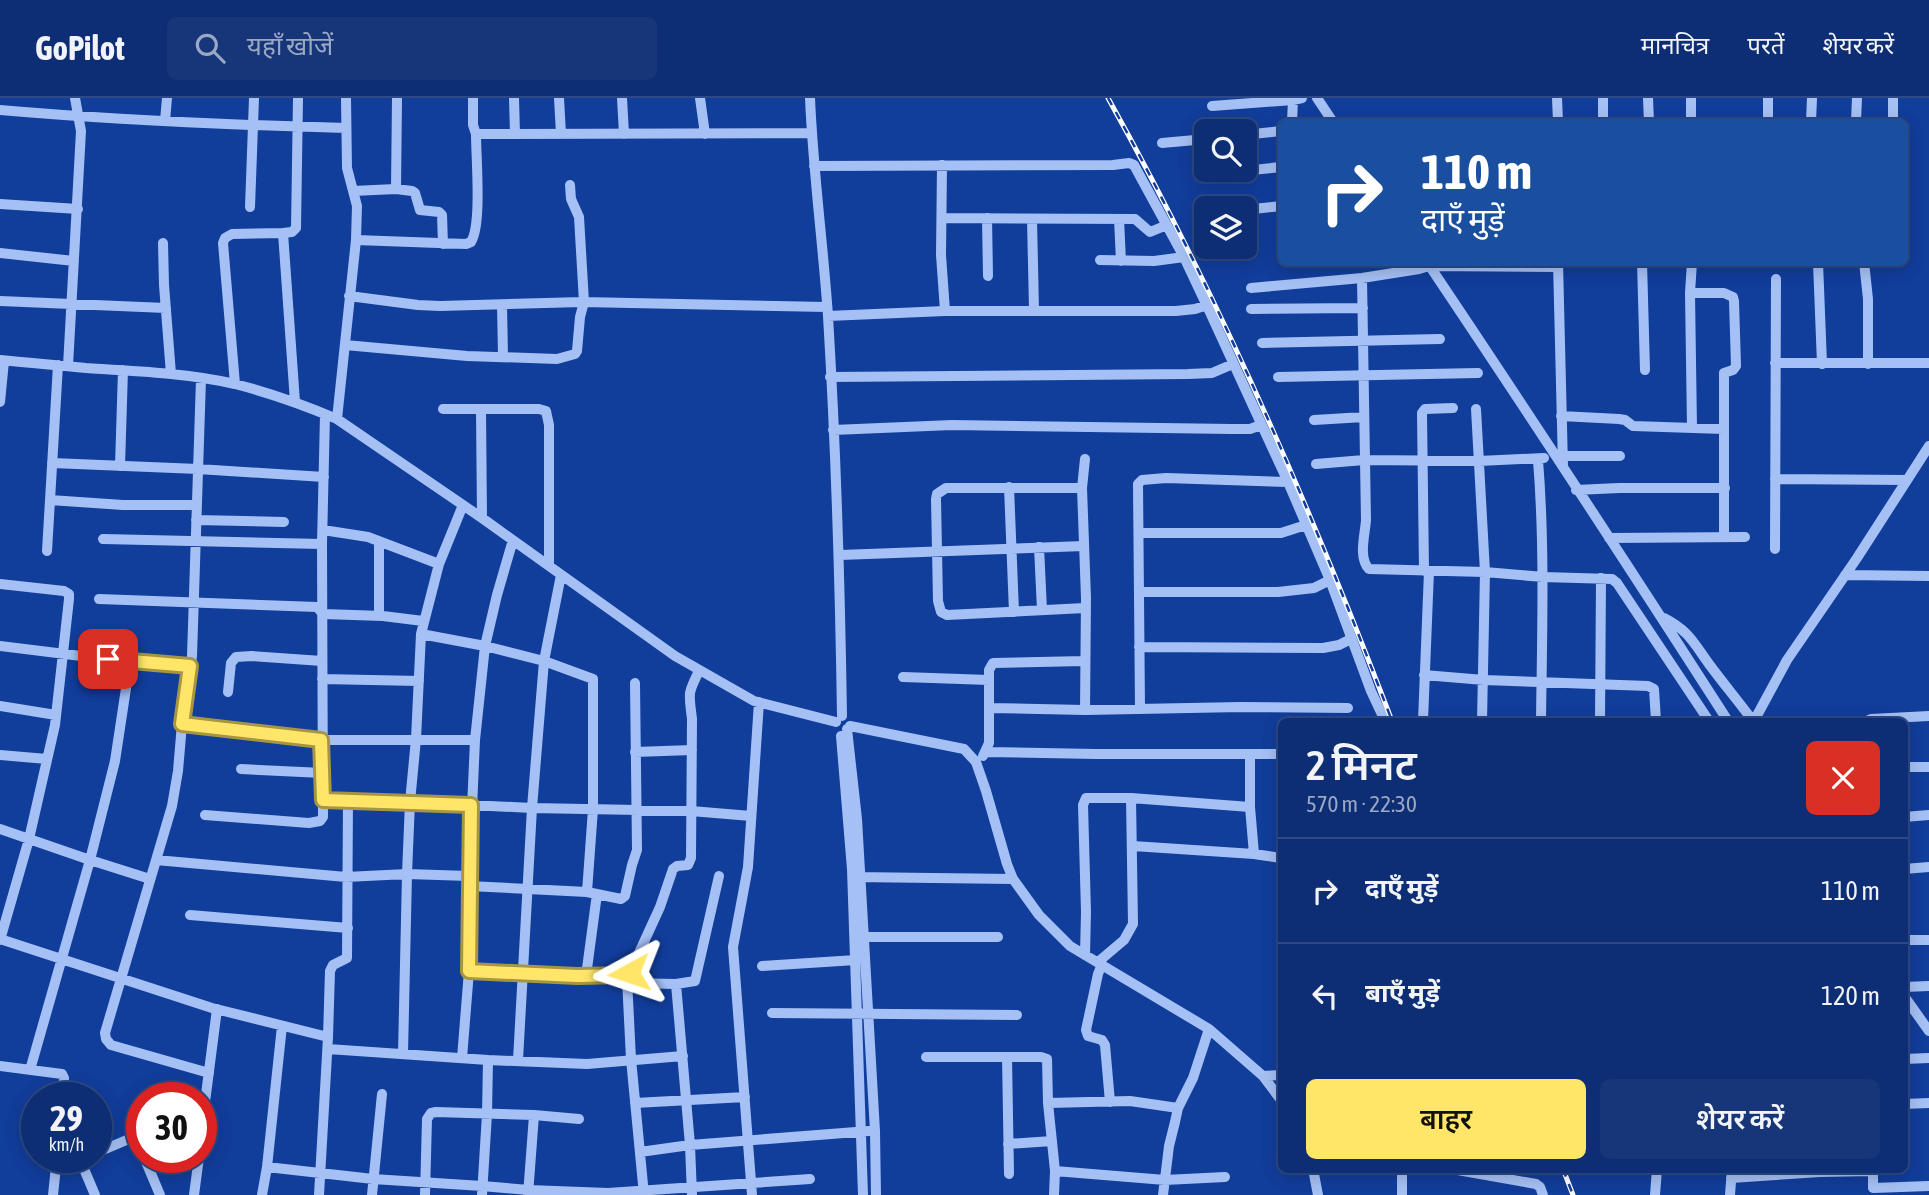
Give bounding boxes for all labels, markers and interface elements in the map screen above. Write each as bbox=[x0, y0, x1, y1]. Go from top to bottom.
search box bbox=[167, 17, 657, 80]
text: GoPilot bbox=[35, 29, 125, 67]
icon: search bbox=[191, 29, 229, 67]
text: यहाँ खोजें bbox=[247, 31, 333, 61]
text: मानचित्र bbox=[1641, 32, 1709, 59]
text: परतें bbox=[1747, 32, 1784, 59]
text: शेयर करें bbox=[1822, 32, 1894, 59]
map controls bbox=[1194, 119, 1257, 259]
button: search bbox=[1194, 119, 1257, 182]
text: 110 m bbox=[1421, 143, 1532, 199]
icon: right bbox=[1306, 147, 1397, 238]
button: layers bbox=[1194, 196, 1257, 259]
text: दाएँ मुड़ें bbox=[1421, 201, 1505, 238]
pin bbox=[78, 629, 138, 689]
icon: arrive bbox=[89, 640, 127, 678]
text: 2 मिनट bbox=[1306, 741, 1417, 789]
button: close bbox=[1806, 741, 1880, 815]
text: 570 m · 22:30 bbox=[1306, 791, 1417, 817]
icon: right bbox=[1306, 872, 1344, 910]
text: दाएँ मुड़ें bbox=[1365, 873, 1438, 903]
text: 110 m bbox=[1821, 876, 1880, 906]
position arrow bbox=[592, 936, 666, 1010]
icon: left bbox=[1306, 977, 1344, 1015]
text: बाएँ मुड़ें bbox=[1365, 978, 1440, 1008]
text: 120 m bbox=[1821, 981, 1880, 1011]
button: बाहर bbox=[1306, 1079, 1586, 1159]
button: शेयर करें bbox=[1600, 1079, 1880, 1159]
speed limit sign: 30 bbox=[126, 1082, 217, 1173]
text: 29 bbox=[50, 1098, 83, 1138]
text: km/h bbox=[49, 1134, 84, 1155]

